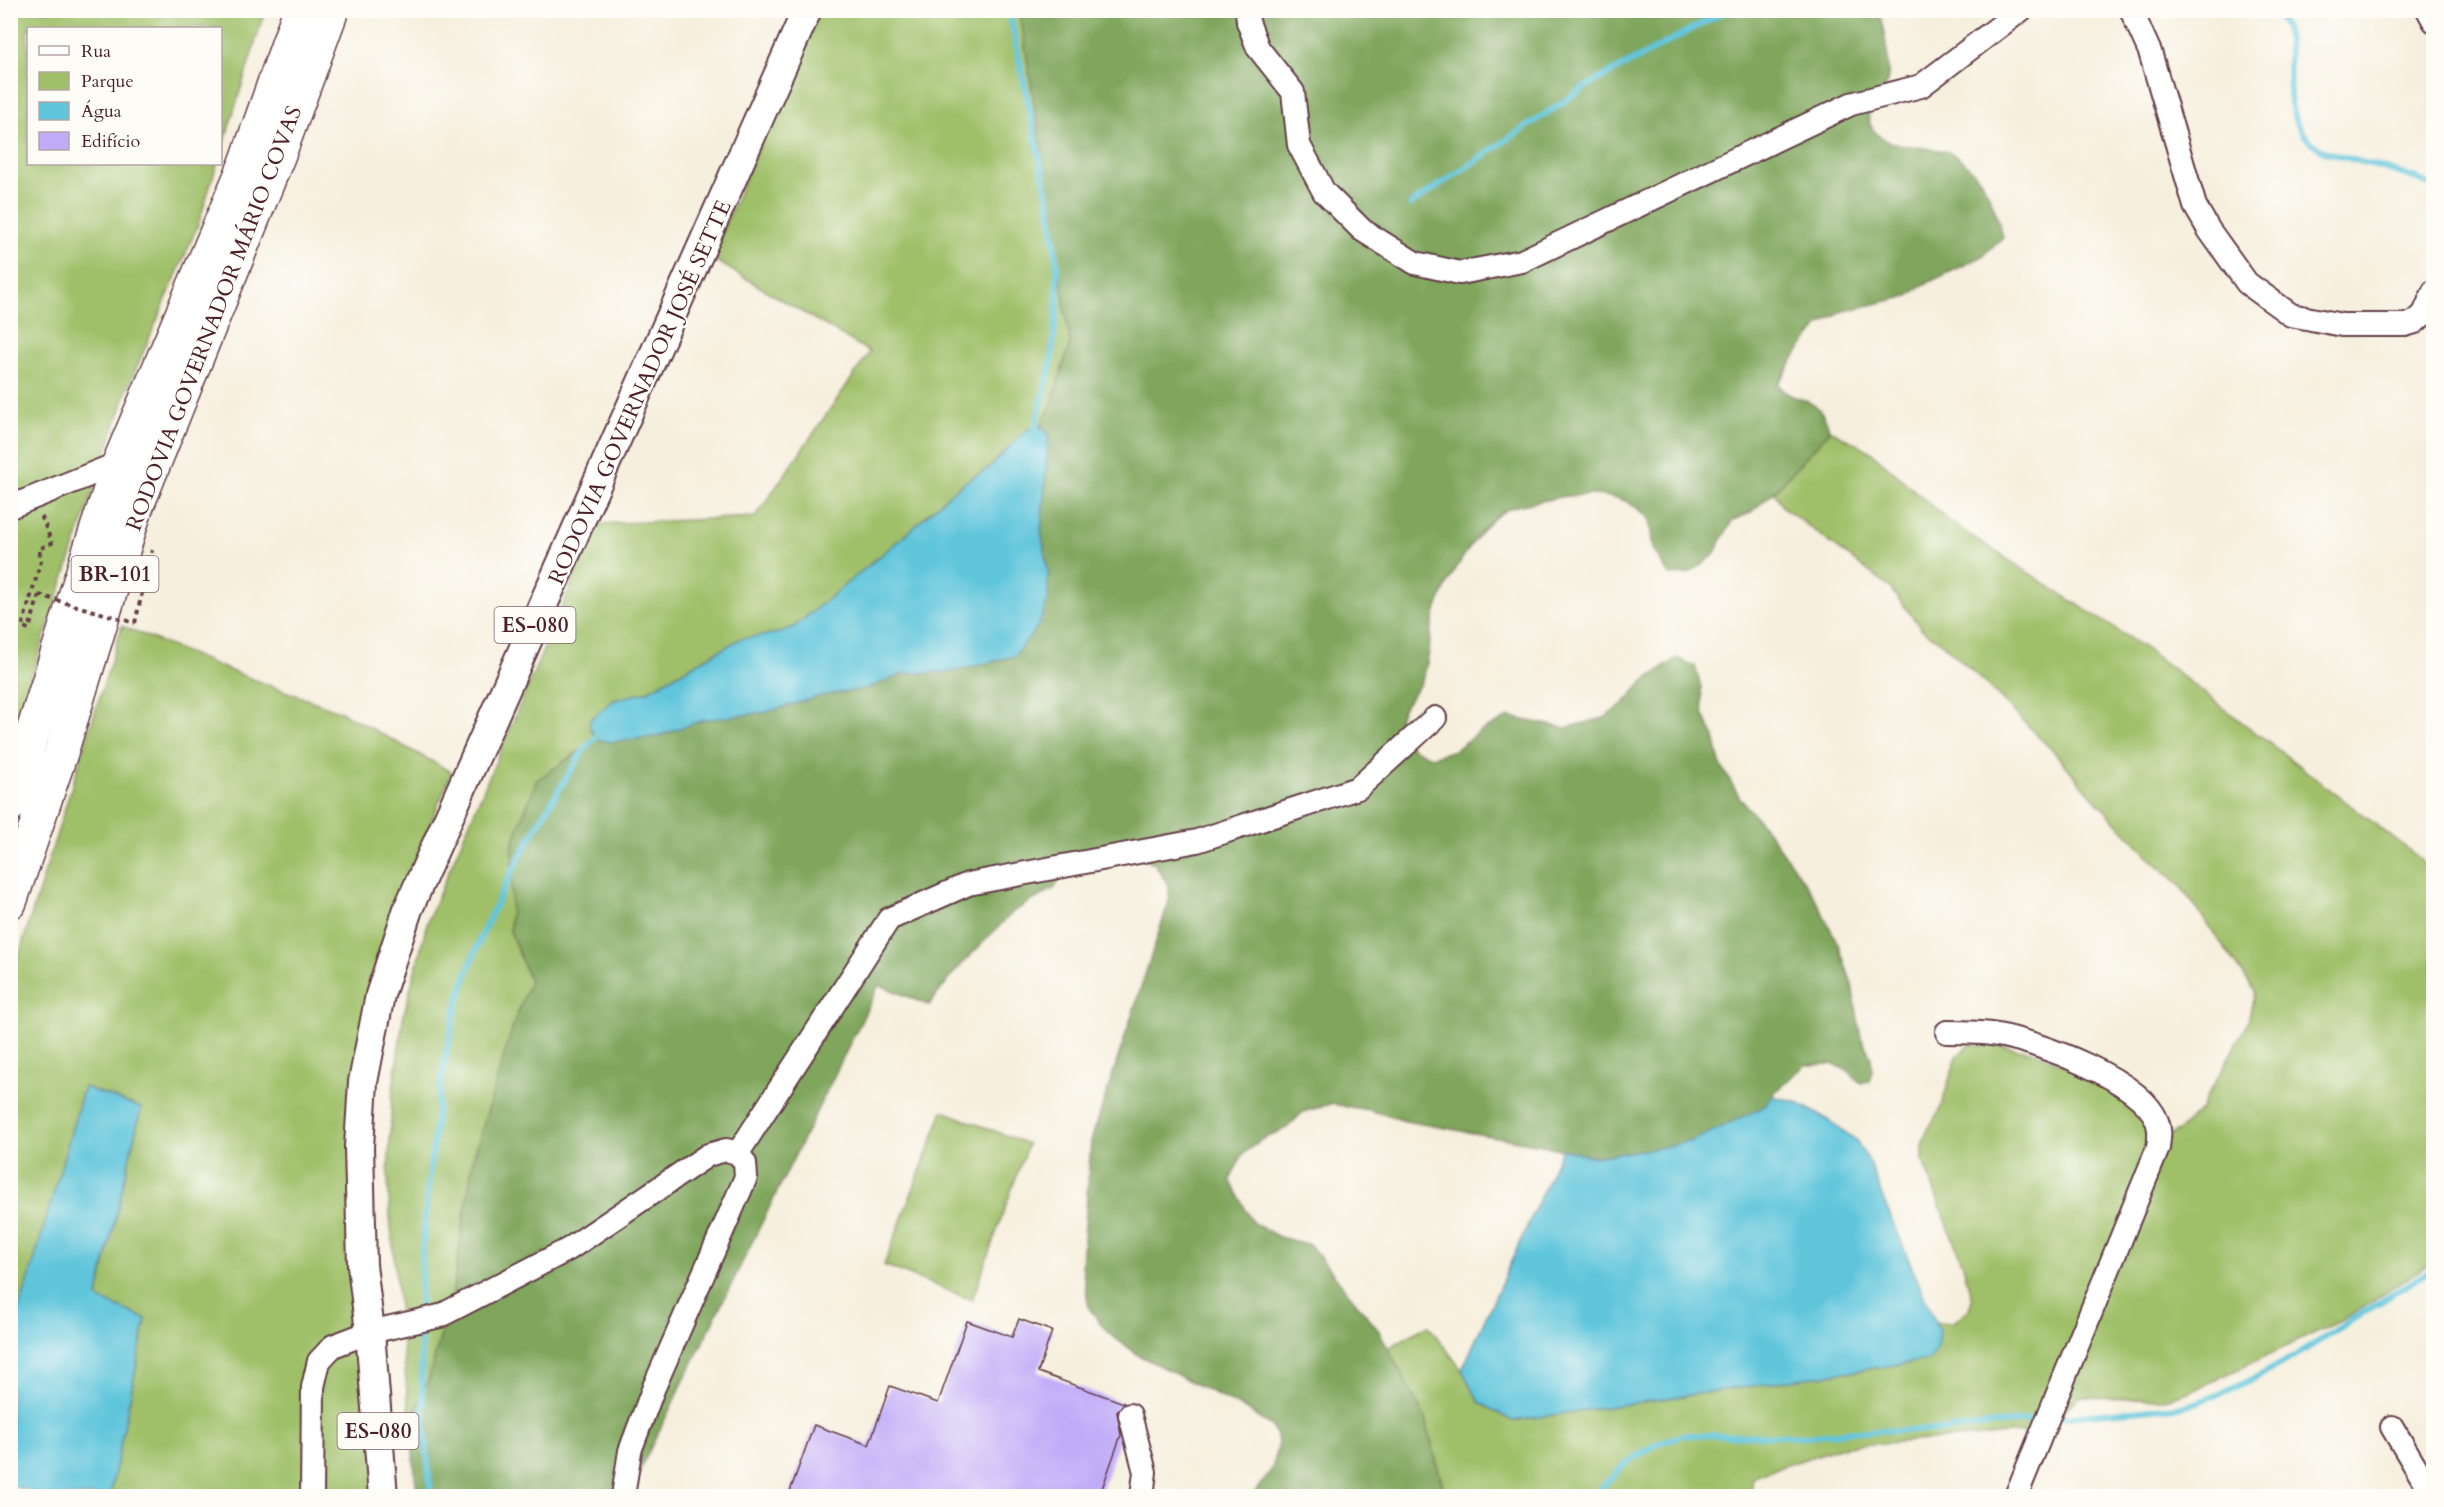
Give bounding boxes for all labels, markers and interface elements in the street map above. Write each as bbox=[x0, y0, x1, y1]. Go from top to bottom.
legend bbox=[27, 27, 222, 165]
text: Rua bbox=[81, 39, 111, 64]
text: Parque bbox=[81, 69, 134, 94]
text: Água bbox=[81, 99, 122, 124]
street label: RODOVIA GOVERNADOR MÁRIO COVAS bbox=[119, 102, 309, 535]
text: Edifício bbox=[81, 129, 141, 154]
street label: RODOVIA GOVERNADOR JOSÉ SETTE bbox=[541, 196, 739, 589]
road number: BR-101 bbox=[72, 556, 158, 592]
road number: ES-080 bbox=[494, 607, 576, 643]
road number: ES-080 bbox=[338, 1413, 418, 1449]

